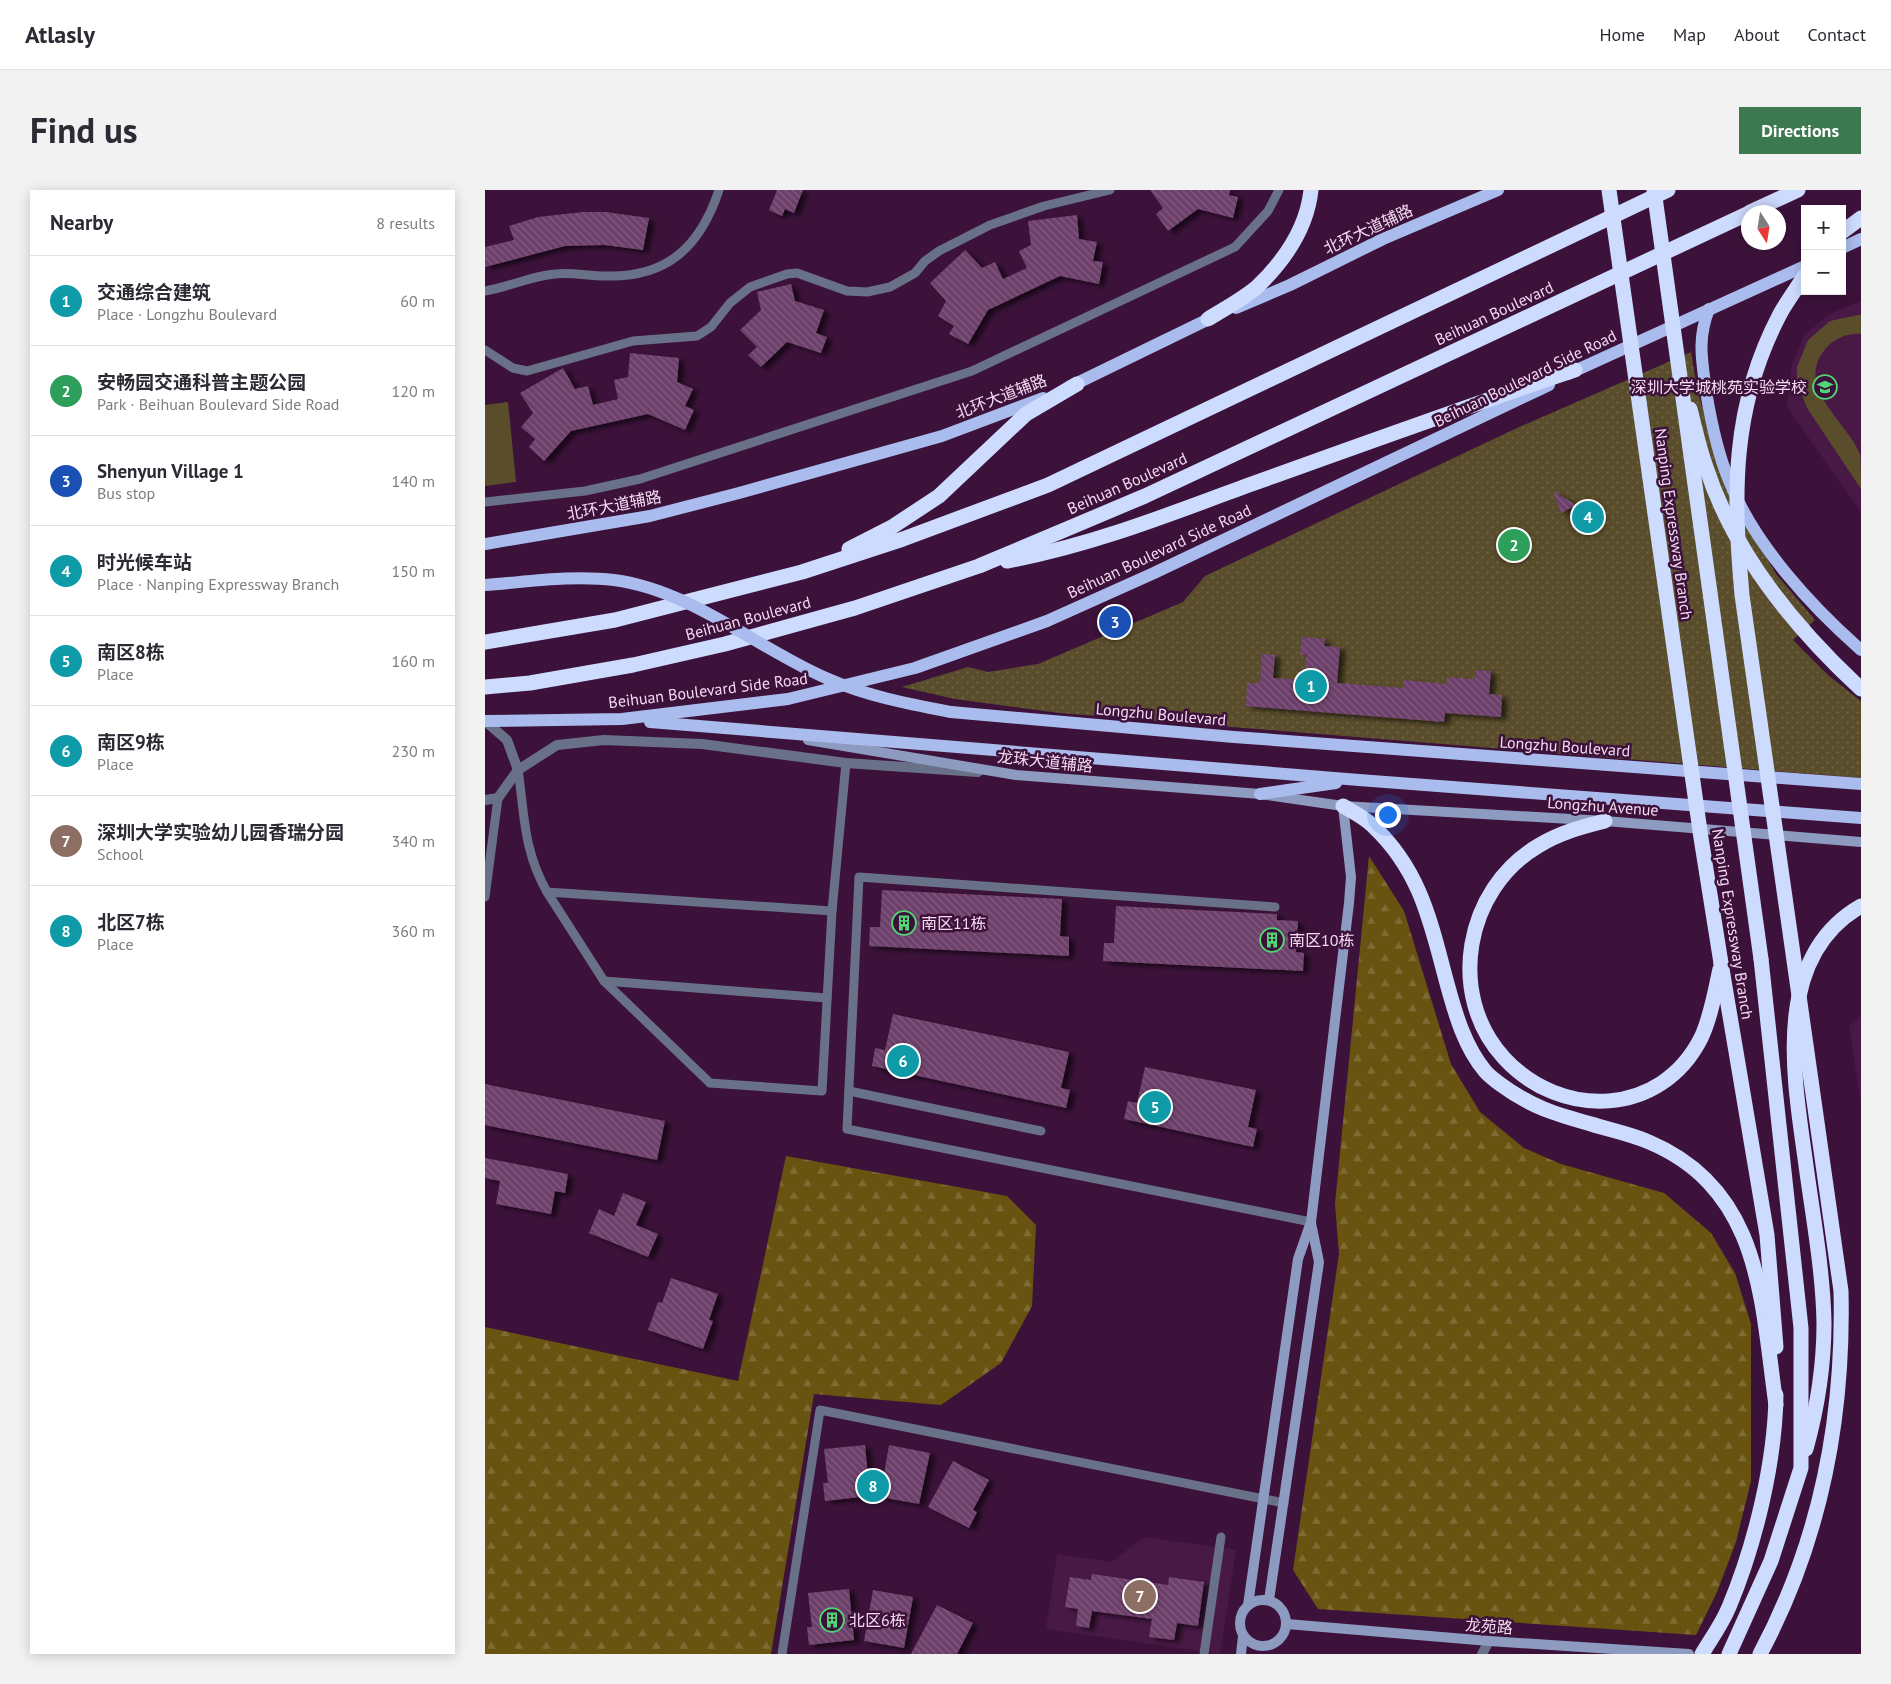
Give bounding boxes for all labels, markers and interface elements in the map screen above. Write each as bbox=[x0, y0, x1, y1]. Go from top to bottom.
text: Atlasly bbox=[25, 19, 95, 50]
text: Home bbox=[1599, 23, 1645, 46]
text: Map bbox=[1673, 23, 1706, 46]
text: About bbox=[1734, 23, 1780, 46]
text: Contact bbox=[1808, 23, 1866, 46]
text: Find us bbox=[30, 107, 138, 153]
button: Directions bbox=[1739, 107, 1861, 154]
street label: 北环大道辅路 bbox=[1320, 200, 1416, 258]
north arrow bbox=[1741, 205, 1786, 250]
map controls bbox=[1801, 205, 1846, 295]
button: + bbox=[1801, 205, 1846, 250]
text: Nearby bbox=[50, 209, 113, 236]
text: 8 results bbox=[376, 213, 435, 233]
button: − bbox=[1801, 250, 1846, 295]
street label: Beihuan Boulevard bbox=[1431, 277, 1557, 349]
text: 交通综合建筑 bbox=[97, 280, 211, 304]
text: 1 bbox=[61, 291, 71, 311]
text: 60 m bbox=[400, 291, 435, 311]
text: Place · Longzhu Boulevard bbox=[97, 304, 277, 324]
street label: Beihuan Boulevard Side Road bbox=[1430, 325, 1620, 431]
street label: 北环大道辅路 bbox=[953, 369, 1049, 423]
text: 安畅园交通科普主题公园 bbox=[97, 370, 306, 394]
school or university icon: 深圳大学城桃苑实验学校 bbox=[1812, 374, 1838, 400]
place label: 深圳大学城桃苑实验学校 bbox=[1631, 377, 1807, 397]
text: 2 bbox=[61, 381, 71, 401]
text: 120 m bbox=[392, 381, 435, 401]
text: Park · Beihuan Boulevard Side Road bbox=[97, 394, 339, 414]
street label: Nanping Expressway Branch bbox=[1651, 427, 1697, 621]
street label: Beihuan Boulevard bbox=[1064, 448, 1190, 518]
text: Shenyun Village 1 bbox=[97, 459, 244, 483]
text: 3 bbox=[61, 471, 71, 491]
text: 140 m bbox=[392, 471, 435, 491]
text: Bus stop bbox=[97, 483, 155, 503]
street label: 北环大道辅路 bbox=[565, 486, 663, 524]
pin: 4 bbox=[1572, 498, 1604, 536]
street label: Beihuan Boulevard Side Road bbox=[1064, 500, 1254, 602]
pin: 2 bbox=[1498, 526, 1530, 564]
text: 时光候车站 bbox=[97, 550, 192, 574]
text: 4 bbox=[61, 561, 71, 581]
text: 150 m bbox=[392, 561, 435, 581]
text: Place · Nanping Expressway Branch bbox=[97, 574, 339, 594]
street label: Beihuan Boulevard bbox=[683, 592, 813, 644]
pin: 3 bbox=[1099, 603, 1131, 641]
text: 南区8栋 bbox=[97, 640, 165, 664]
text: 5 bbox=[61, 651, 71, 671]
text: 160 m bbox=[392, 651, 435, 671]
text: Place bbox=[97, 664, 134, 684]
pin: 1 bbox=[1295, 667, 1327, 705]
street label: Beihuan Boulevard Side Road bbox=[607, 668, 809, 712]
street label: Longzhu Boulevard bbox=[1095, 698, 1227, 730]
text: 南区9栋 bbox=[97, 730, 165, 754]
street label: Longzhu Boulevard bbox=[1499, 731, 1631, 761]
text: 6 bbox=[61, 741, 71, 761]
text: 230 m bbox=[392, 741, 435, 761]
street label: 龙珠大道辅路 bbox=[996, 746, 1094, 776]
text: Place bbox=[97, 754, 134, 774]
street label: Longzhu Avenue bbox=[1547, 792, 1659, 820]
your location bbox=[1375, 802, 1401, 828]
text: 深圳大学实验幼儿园香瑞分园 bbox=[97, 820, 344, 844]
street label: Nanping Expressway Branch bbox=[1708, 827, 1758, 1021]
text: 7 bbox=[61, 831, 71, 851]
text: 340 m bbox=[392, 831, 435, 851]
text: School bbox=[97, 844, 143, 864]
text: 北区7栋 bbox=[97, 910, 165, 934]
building icon: 南区11栋 bbox=[891, 910, 917, 936]
place label: 南区11栋 bbox=[921, 913, 986, 933]
text: 8 bbox=[61, 921, 71, 941]
text: 360 m bbox=[392, 921, 435, 941]
building icon: 南区10栋 bbox=[1259, 927, 1285, 953]
place label: 南区10栋 bbox=[1289, 930, 1354, 950]
text: Place bbox=[97, 934, 134, 954]
pin: 6 bbox=[887, 1042, 919, 1080]
pin: 5 bbox=[1139, 1088, 1171, 1126]
pin: 8 bbox=[857, 1467, 889, 1505]
pin: 7 bbox=[1124, 1577, 1156, 1615]
building icon: 北区6栋 bbox=[819, 1607, 845, 1633]
place label: 北区6栋 bbox=[849, 1610, 906, 1630]
street label: 龙苑路 bbox=[1464, 1614, 1514, 1638]

